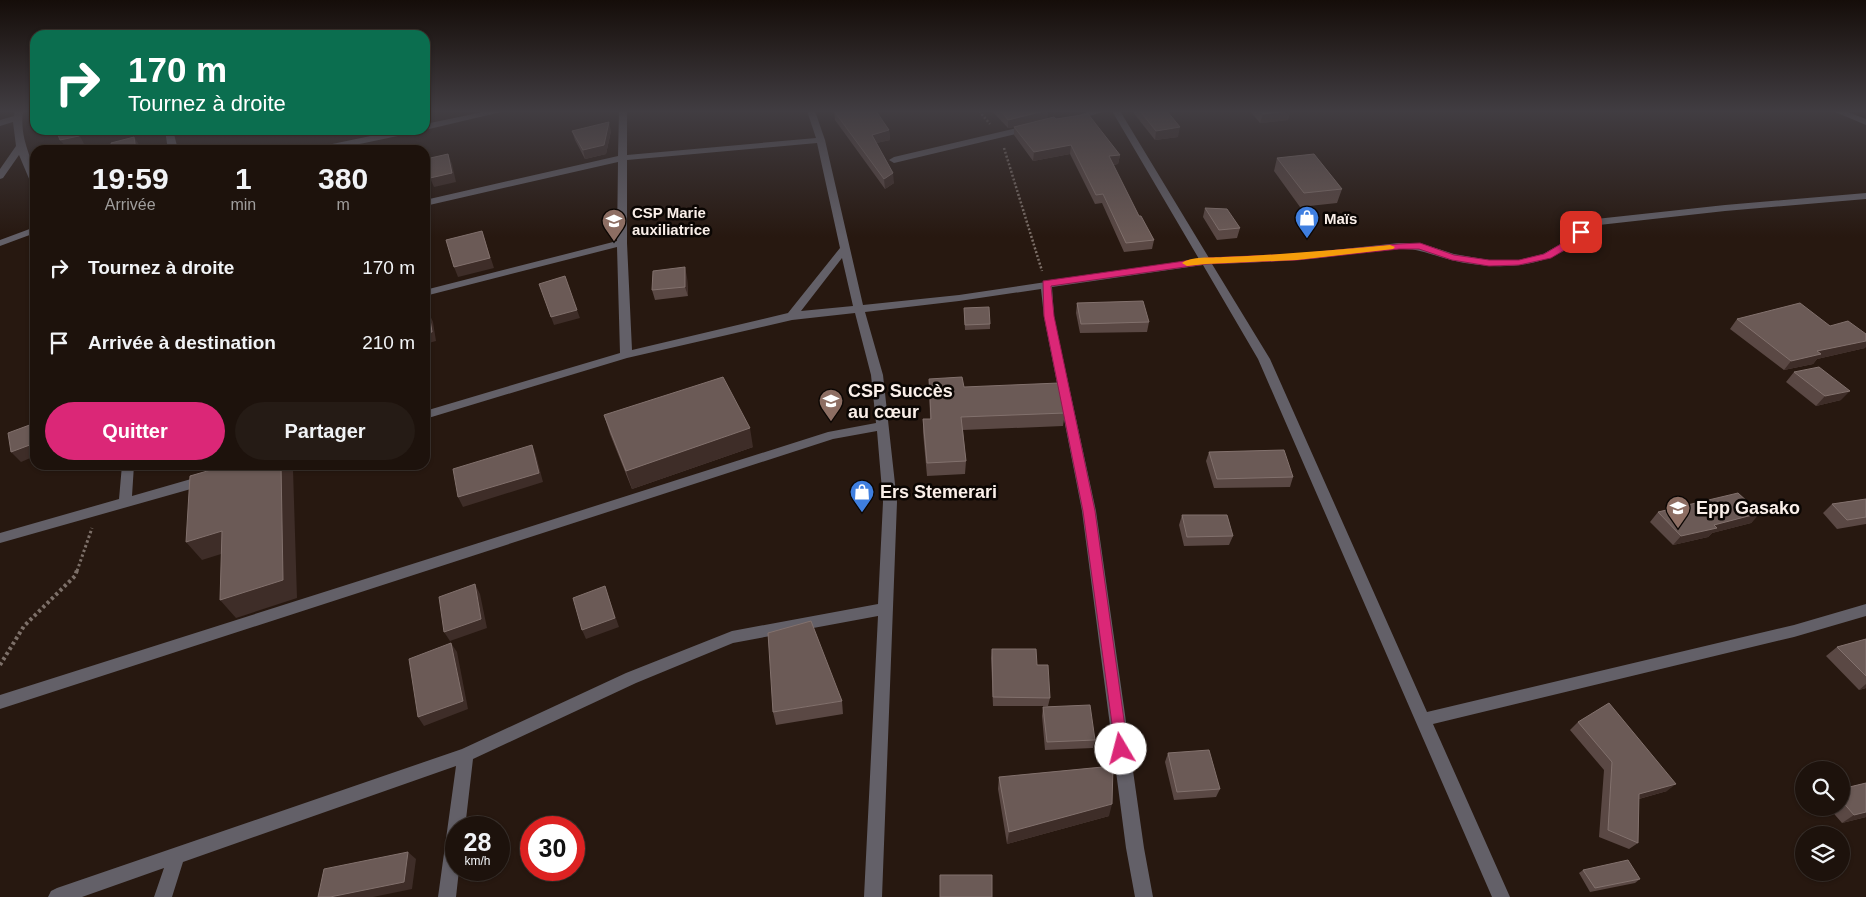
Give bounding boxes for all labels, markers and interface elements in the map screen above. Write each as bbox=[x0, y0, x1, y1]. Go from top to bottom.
icon: right bbox=[45, 50, 110, 115]
text: 170 m bbox=[128, 50, 227, 89]
text: Tournez à droite bbox=[128, 91, 286, 116]
text: 19:59 bbox=[92, 162, 169, 195]
text: 1 bbox=[235, 162, 252, 195]
text: 380 bbox=[318, 162, 368, 195]
text: Arrivée bbox=[105, 196, 156, 213]
text: min bbox=[230, 196, 256, 213]
text: m bbox=[336, 196, 350, 213]
place label: CSP Marie auxiliatrice bbox=[632, 204, 710, 238]
shop icon: Maïs bbox=[1294, 205, 1320, 239]
school or university icon: CSP Marie auxiliatrice bbox=[601, 208, 627, 242]
place label: Maïs bbox=[1324, 210, 1357, 227]
pin bbox=[1560, 211, 1602, 253]
icon: arrive bbox=[1567, 218, 1595, 246]
icon: right bbox=[45, 254, 73, 282]
text: Tournez à droite bbox=[88, 257, 234, 278]
text: 170 m bbox=[362, 257, 415, 278]
icon: arrive bbox=[45, 329, 73, 357]
text: Arrivée à destination bbox=[88, 332, 276, 353]
text: 210 m bbox=[362, 332, 415, 353]
place label: CSP Succès au cœur bbox=[848, 381, 953, 422]
school or university icon: CSP Succès au cœur bbox=[818, 388, 844, 422]
button: Quitter bbox=[45, 402, 225, 460]
button: Partager bbox=[235, 402, 415, 460]
shop icon: Ers Stemerari bbox=[849, 479, 875, 513]
place label: Ers Stemerari bbox=[880, 482, 997, 502]
school or university icon: Epp Gasako bbox=[1665, 495, 1691, 529]
place label: Epp Gasako bbox=[1696, 498, 1800, 518]
position arrow bbox=[1094, 722, 1146, 774]
map controls bbox=[1795, 761, 1850, 881]
button: search bbox=[1795, 761, 1850, 816]
speed limit sign: 30 bbox=[520, 816, 585, 881]
button: layers bbox=[1795, 826, 1850, 881]
text: 28 bbox=[464, 828, 491, 856]
text: km/h bbox=[464, 854, 491, 868]

